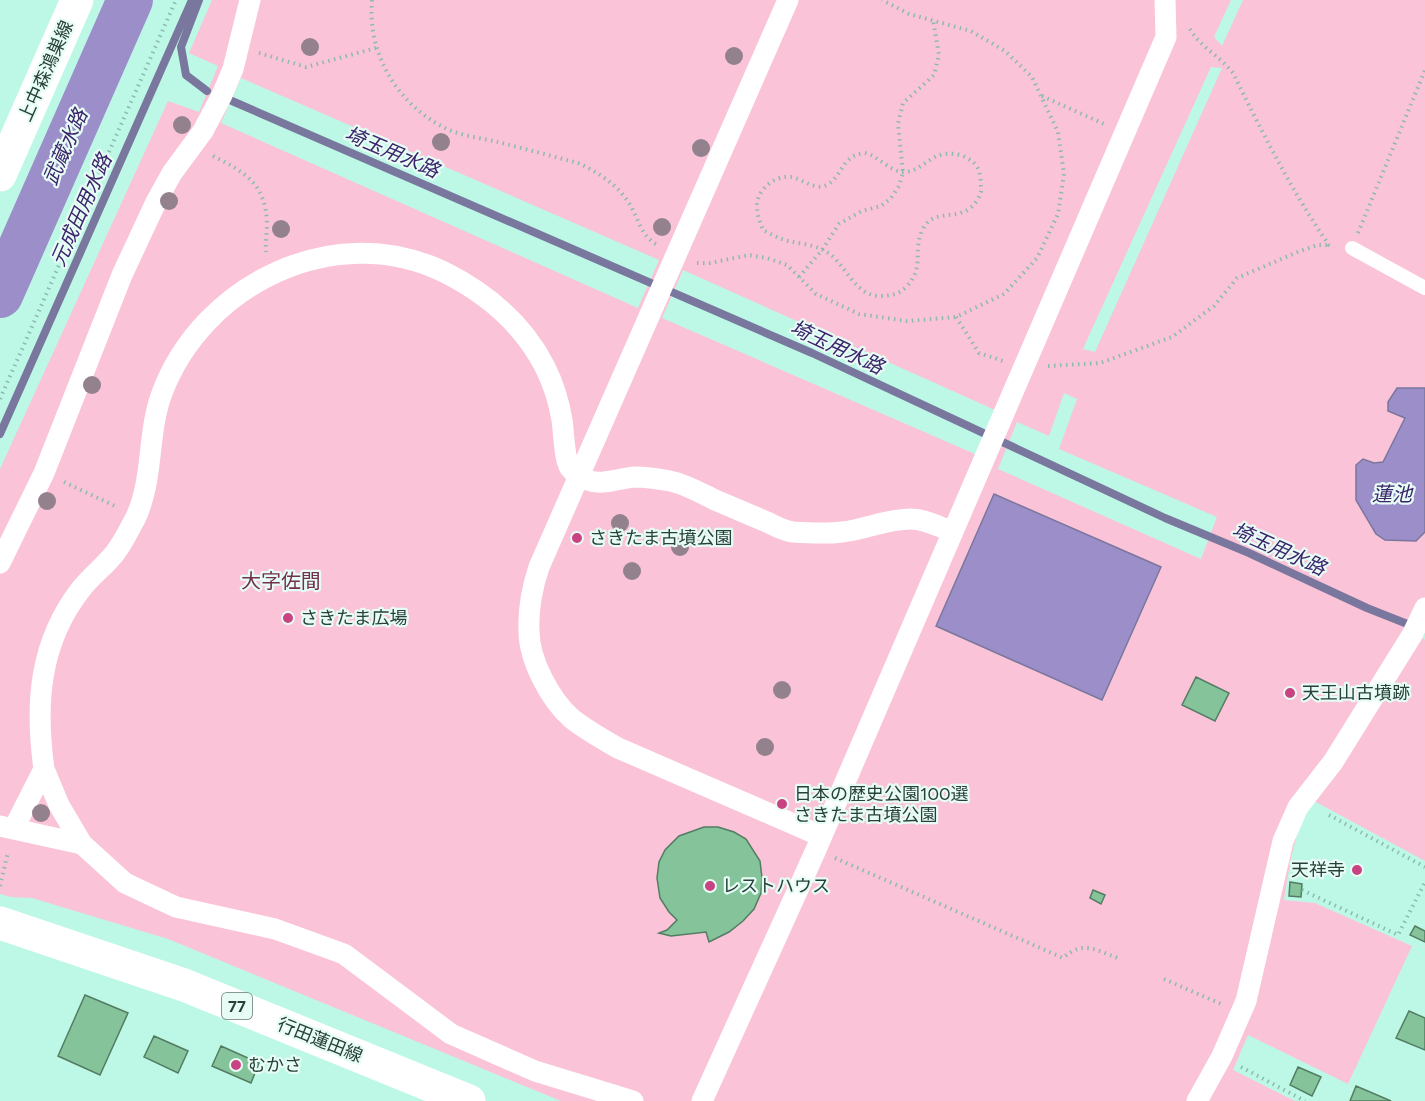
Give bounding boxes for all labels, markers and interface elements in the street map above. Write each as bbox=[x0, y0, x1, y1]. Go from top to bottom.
street label: 上中森鴻巣線 bbox=[14, 17, 78, 125]
water label: 武蔵水路 bbox=[38, 104, 93, 188]
water label: 埼玉用水路 bbox=[341, 121, 445, 183]
water label: 元成田用水路 bbox=[46, 148, 117, 270]
water label: 埼玉用水路 bbox=[787, 315, 889, 380]
water label: 蓮池 bbox=[1372, 482, 1414, 506]
water label: 埼玉用水路 bbox=[1228, 518, 1331, 581]
place label: さきたま古墳公園 bbox=[589, 527, 732, 549]
marker: さきたま古墳公園 bbox=[570, 531, 584, 545]
district label: 大字佐間 bbox=[241, 569, 321, 593]
place label: さきたま広場 bbox=[300, 607, 407, 629]
marker: さきたま広場 bbox=[281, 611, 295, 625]
place label: 天王山古墳跡 bbox=[1302, 682, 1410, 704]
marker: 天王山古墳跡 bbox=[1283, 686, 1297, 700]
place label: 日本の歴史公園100選 さきたま古墳公園 bbox=[794, 783, 969, 826]
marker: 日本の歴史公園100選 さきたま古墳公園 bbox=[775, 797, 789, 811]
place label: 天祥寺 bbox=[1291, 859, 1345, 881]
marker: 天祥寺 bbox=[1350, 863, 1364, 877]
place label: レストハウス bbox=[722, 875, 830, 897]
marker: レストハウス bbox=[703, 879, 717, 893]
road number: 77 bbox=[222, 993, 252, 1019]
street label: 行田蓮田線 bbox=[274, 1013, 366, 1067]
place label: むかさ bbox=[248, 1054, 302, 1076]
marker: むかさ bbox=[229, 1058, 243, 1072]

